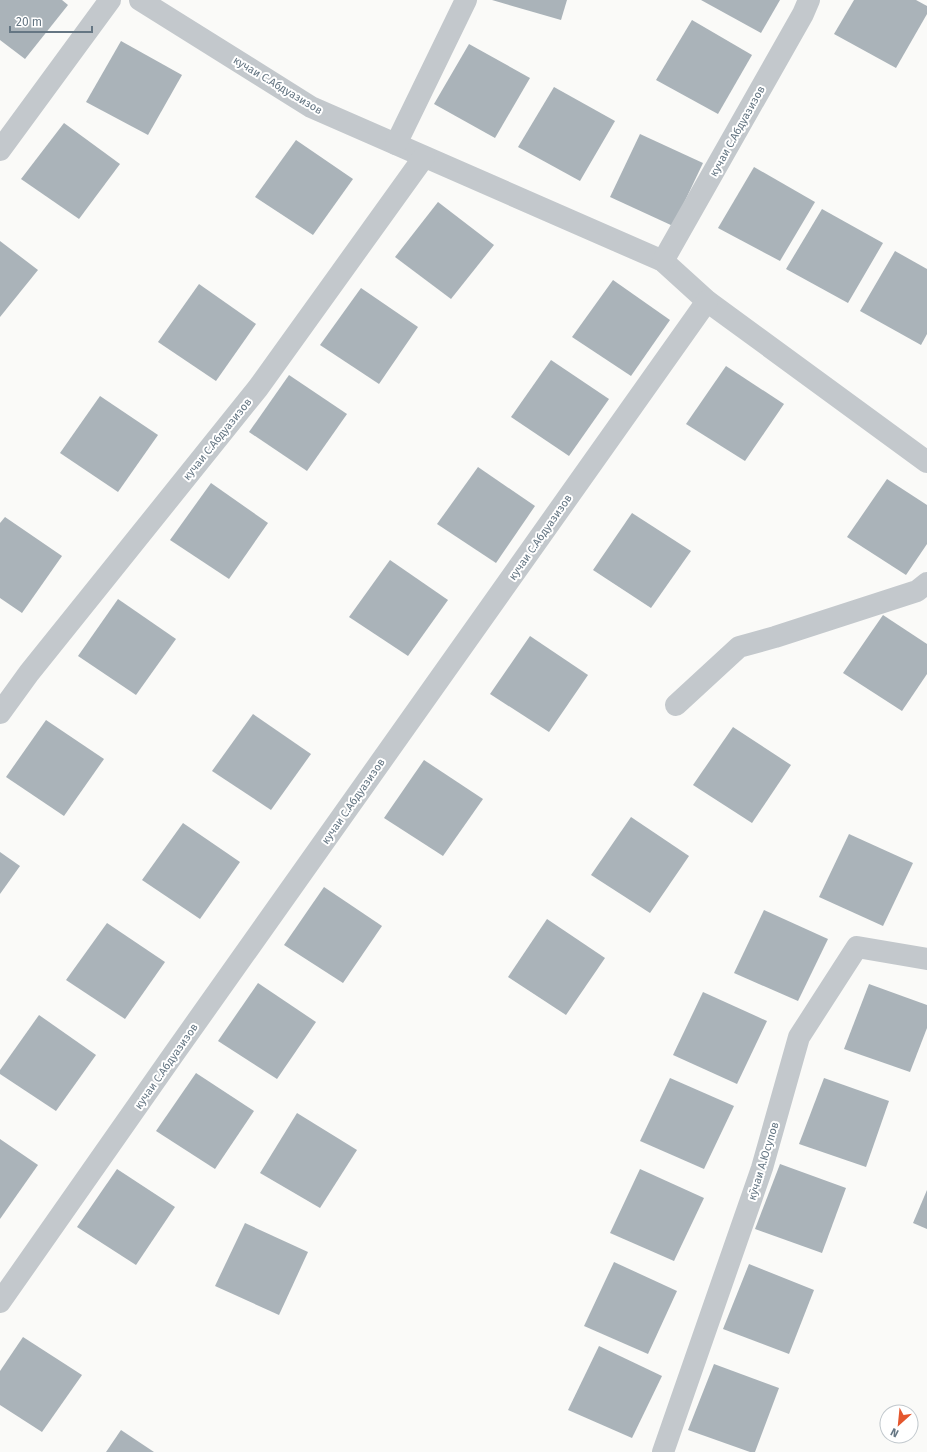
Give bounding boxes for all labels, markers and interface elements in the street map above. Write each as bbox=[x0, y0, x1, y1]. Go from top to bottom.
scale bar bbox=[10, 8, 92, 34]
text: 20 m bbox=[16, 15, 42, 29]
street label: кучаи С.Абдуазизов bbox=[231, 54, 325, 117]
street label: кучаи С.Абдуазизов bbox=[707, 84, 768, 179]
street label: кучаи С.Абдуазизов bbox=[180, 396, 254, 483]
street label: кучаи С.Абдуазизов bbox=[506, 492, 575, 583]
street label: кучаи С.Абдуазизов bbox=[319, 756, 388, 847]
street label: кучаи С.Абдуазизов bbox=[132, 1021, 201, 1112]
street label: кӯчаи А.Юсупов bbox=[745, 1120, 782, 1202]
north arrow bbox=[879, 1404, 919, 1444]
text: N bbox=[888, 1425, 901, 1440]

